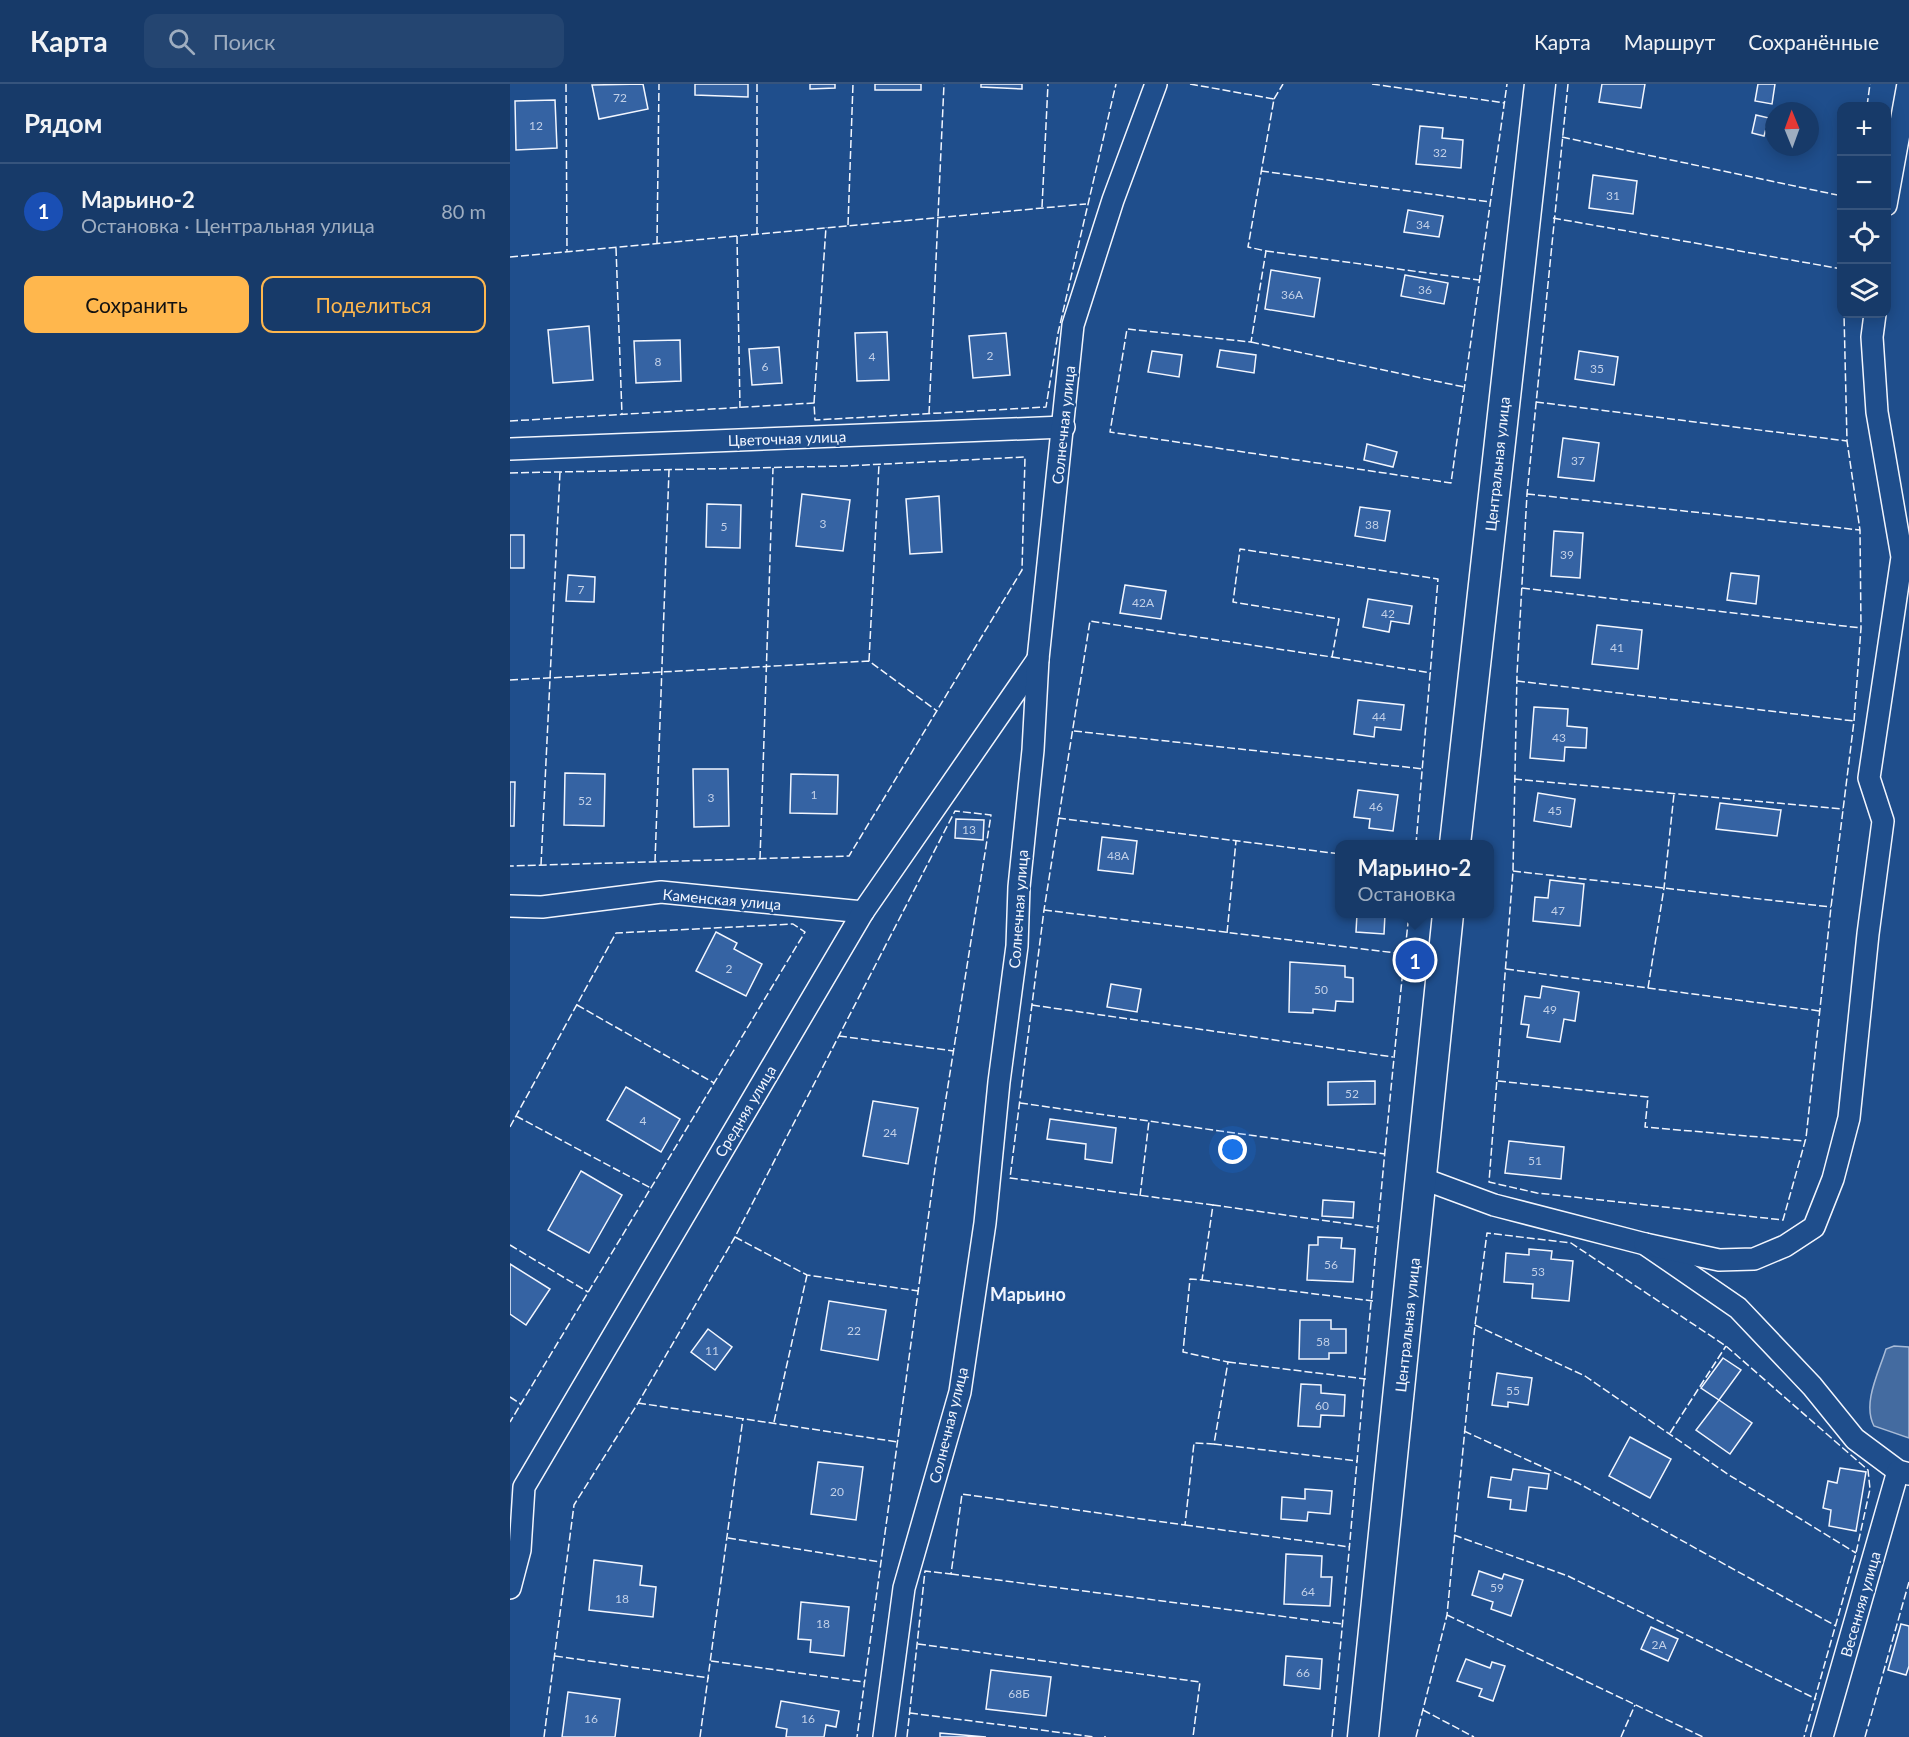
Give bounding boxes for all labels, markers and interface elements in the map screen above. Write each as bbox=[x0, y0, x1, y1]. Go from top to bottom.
search box bbox=[144, 14, 564, 68]
text: Карта bbox=[30, 24, 108, 58]
icon: search bbox=[165, 25, 198, 58]
text: Поиск bbox=[213, 28, 276, 55]
text: Карта bbox=[1534, 29, 1591, 54]
text: Маршрут bbox=[1624, 29, 1715, 54]
text: Сохранённые bbox=[1748, 29, 1879, 54]
house number: 72 bbox=[613, 90, 627, 105]
north arrow bbox=[1765, 102, 1819, 156]
map controls bbox=[1837, 102, 1891, 318]
button: + bbox=[1837, 102, 1891, 156]
text: Рядом bbox=[24, 107, 102, 139]
house number: 12 bbox=[529, 118, 543, 133]
house number: 32 bbox=[1433, 145, 1447, 160]
button: − bbox=[1837, 156, 1891, 210]
text: Марьино-2 bbox=[81, 186, 195, 213]
house number: 31 bbox=[1606, 188, 1620, 203]
text: 1 bbox=[38, 199, 49, 223]
text: 80 m bbox=[441, 199, 486, 223]
button: locate bbox=[1837, 210, 1891, 264]
text: Остановка · Центральная улица bbox=[81, 213, 375, 237]
house number: 34 bbox=[1416, 217, 1430, 232]
button: layers bbox=[1837, 264, 1891, 318]
button: Сохранить bbox=[24, 276, 249, 333]
button: Поделиться bbox=[261, 276, 486, 333]
house number: 36 bbox=[1418, 282, 1432, 297]
house number: 36А bbox=[1281, 287, 1304, 302]
house number: 2 bbox=[987, 348, 994, 363]
house number: 4 bbox=[869, 349, 876, 364]
house number: 8 bbox=[655, 354, 662, 369]
house number: 6 bbox=[762, 359, 769, 374]
house number: 35 bbox=[1590, 361, 1604, 376]
street label: Солнечная улица bbox=[1048, 365, 1078, 485]
street label: Центральная улица bbox=[1481, 396, 1513, 532]
street label: Цветочная улица bbox=[728, 427, 846, 449]
house number: 37 bbox=[1571, 453, 1585, 468]
house number: 3 bbox=[820, 516, 827, 531]
house number: 38 bbox=[1365, 517, 1379, 532]
house number: 5 bbox=[721, 519, 728, 534]
house number: 39 bbox=[1560, 547, 1574, 562]
house number: 7 bbox=[578, 582, 585, 597]
house number: 42А bbox=[1132, 595, 1155, 610]
house number: 42 bbox=[1381, 606, 1395, 621]
house number: 41 bbox=[1610, 640, 1624, 655]
house number: 44 bbox=[1372, 709, 1386, 724]
house number: 43 bbox=[1552, 730, 1566, 745]
house number: 1 bbox=[811, 787, 818, 802]
house number: 3 bbox=[708, 790, 715, 805]
house number: 52 bbox=[578, 793, 592, 808]
house number: 46 bbox=[1369, 799, 1383, 814]
house number: 45 bbox=[1548, 803, 1562, 818]
house number: 13 bbox=[962, 822, 976, 837]
popup bbox=[1335, 840, 1494, 918]
house number: 48А bbox=[1107, 848, 1130, 863]
street label: Солнечная улица bbox=[1005, 849, 1031, 969]
text: Марьино-2 bbox=[1358, 854, 1471, 881]
text: Остановка bbox=[1358, 881, 1456, 905]
street label: Каменская улица bbox=[662, 885, 782, 913]
house number: 47 bbox=[1551, 903, 1565, 918]
pin: 1 bbox=[1396, 938, 1434, 982]
house number: 2 bbox=[726, 961, 733, 976]
house number: 50 bbox=[1314, 982, 1328, 997]
house number: 49 bbox=[1543, 1002, 1557, 1017]
street label: Средняя улица bbox=[711, 1062, 779, 1160]
house number: 52 bbox=[1345, 1086, 1359, 1101]
house number: 4 bbox=[640, 1113, 647, 1128]
house number: 24 bbox=[883, 1125, 897, 1140]
your location bbox=[1218, 1135, 1247, 1164]
house number: 51 bbox=[1528, 1153, 1542, 1168]
house number: 56 bbox=[1324, 1257, 1338, 1272]
street label: Центральная улица bbox=[1391, 1257, 1423, 1393]
house number: 53 bbox=[1531, 1264, 1545, 1279]
district label: Марьино bbox=[990, 1283, 1066, 1305]
house number: 22 bbox=[847, 1323, 861, 1338]
house number: 58 bbox=[1316, 1334, 1330, 1349]
house number: 11 bbox=[705, 1343, 719, 1358]
street label: Солнечная улица bbox=[925, 1365, 971, 1485]
house number: 55 bbox=[1506, 1383, 1520, 1398]
house number: 60 bbox=[1315, 1398, 1329, 1413]
house number: 20 bbox=[830, 1484, 844, 1499]
street label: Весенняя улица bbox=[1836, 1549, 1884, 1659]
house number: 59 bbox=[1490, 1580, 1504, 1595]
house number: 64 bbox=[1301, 1584, 1315, 1599]
house number: 18 bbox=[615, 1591, 629, 1606]
house number: 18 bbox=[816, 1616, 830, 1631]
house number: 2А bbox=[1651, 1637, 1667, 1652]
house number: 66 bbox=[1296, 1665, 1310, 1680]
house number: 68Б bbox=[1008, 1686, 1030, 1701]
house number: 16 bbox=[584, 1711, 598, 1726]
house number: 16 bbox=[801, 1711, 815, 1726]

